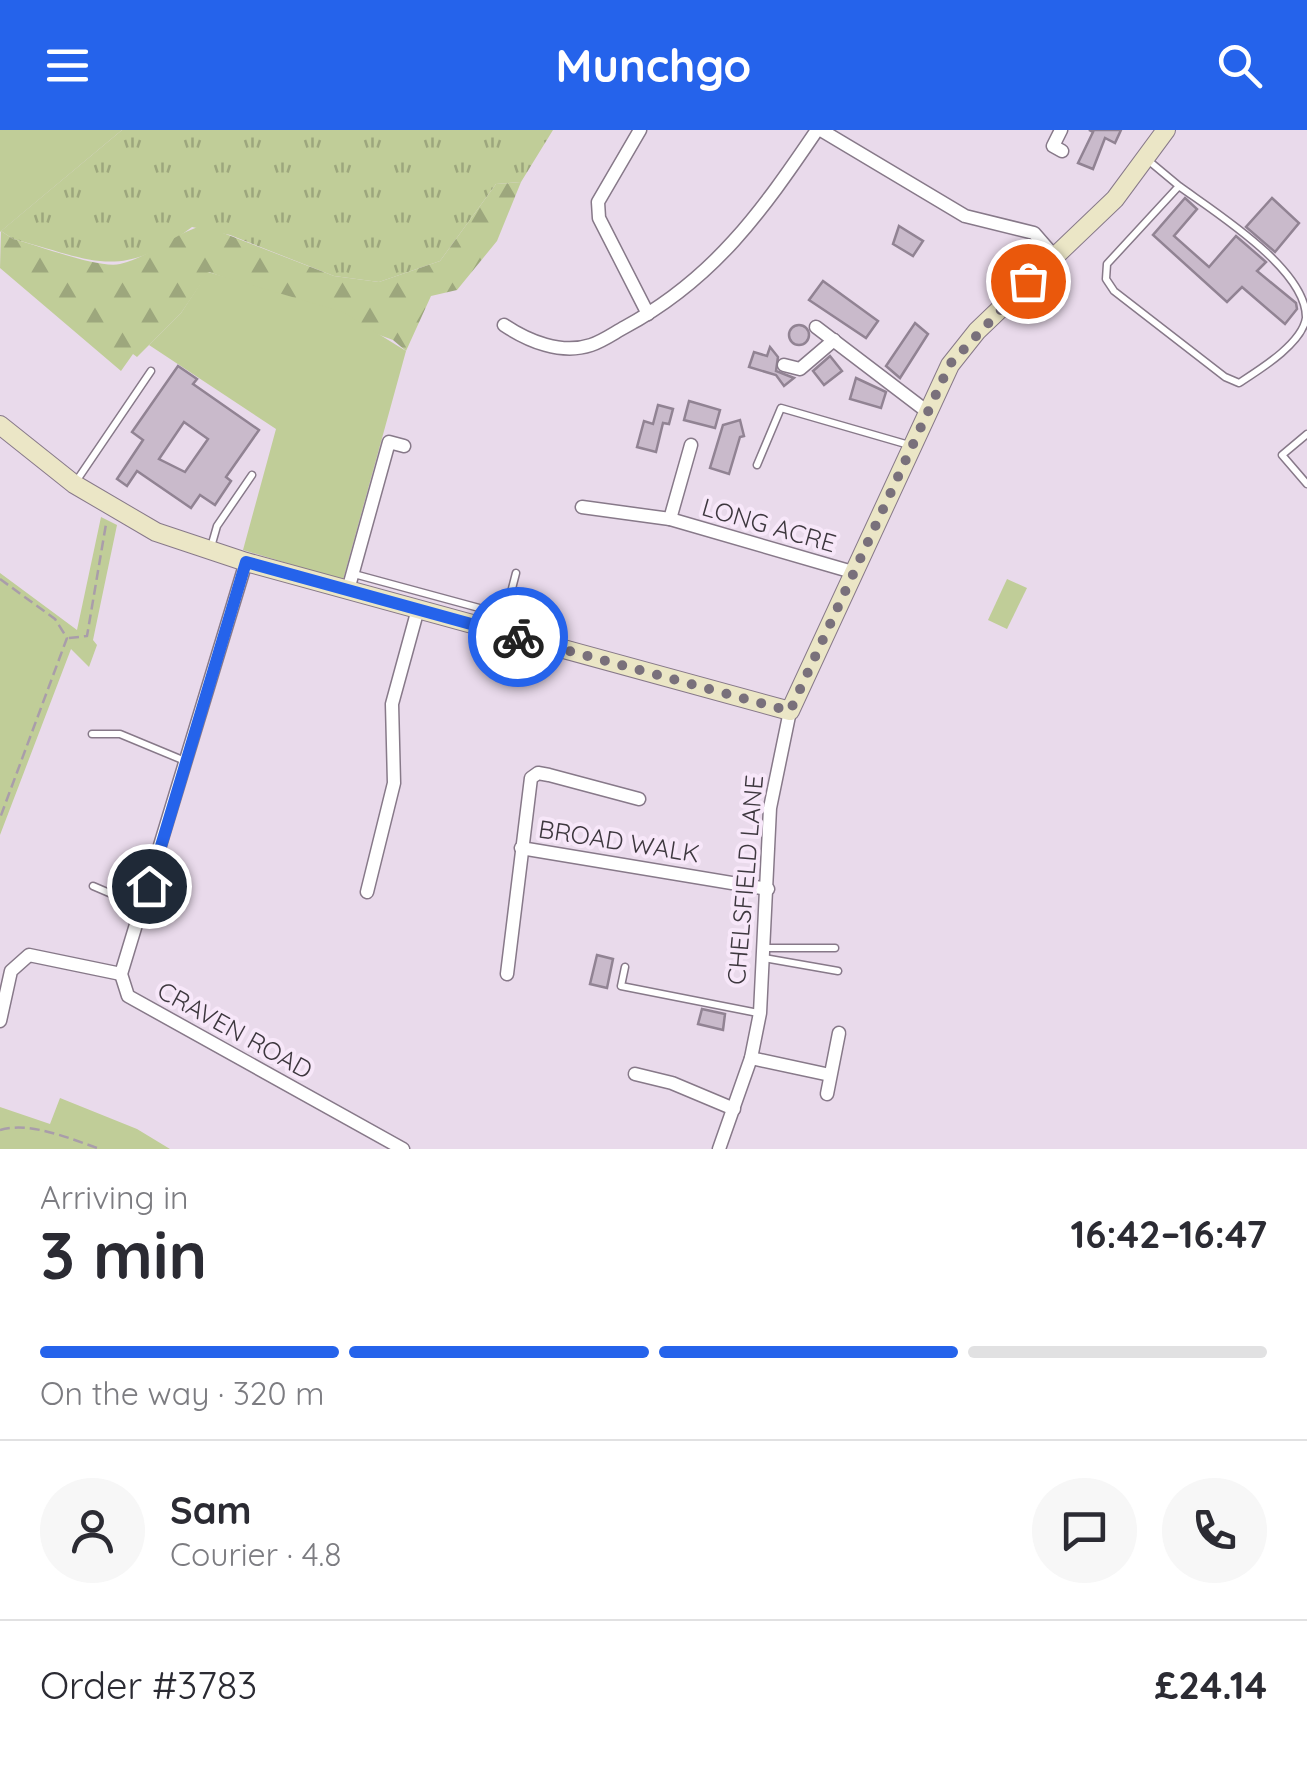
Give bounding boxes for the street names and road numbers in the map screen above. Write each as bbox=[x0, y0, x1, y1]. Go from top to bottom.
street label: LONG ACRE bbox=[699, 491, 840, 558]
street label: CHELSFIELD LANE bbox=[720, 774, 769, 986]
street label: BROAD WALK bbox=[536, 812, 702, 869]
street label: CRAVEN ROAD bbox=[152, 974, 318, 1085]

